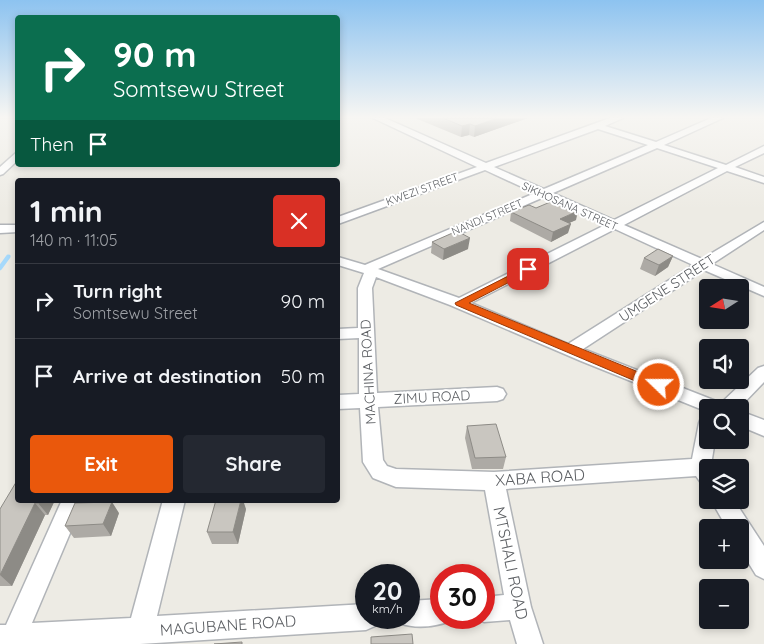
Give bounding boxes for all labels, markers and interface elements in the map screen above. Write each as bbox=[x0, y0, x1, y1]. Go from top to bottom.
text: 90 m bbox=[113, 32, 196, 76]
icon: right bbox=[30, 35, 95, 100]
text: Somtsewu Street bbox=[113, 75, 285, 103]
icon: arrive bbox=[84, 130, 112, 158]
text: Then bbox=[30, 132, 74, 156]
street label: KWEZI STREET bbox=[384, 169, 461, 209]
street label: SIKHOSANA STREET bbox=[520, 179, 620, 234]
text: 1 min bbox=[30, 192, 103, 230]
button: close bbox=[273, 195, 325, 247]
street label: NANDI STREET bbox=[449, 196, 525, 238]
text: 140 m · 11:05 bbox=[30, 230, 118, 250]
pin bbox=[507, 248, 549, 290]
street label: UMGENE STREET bbox=[615, 250, 719, 326]
icon: arrive bbox=[514, 255, 542, 283]
text: Turn right bbox=[73, 279, 162, 303]
north arrow bbox=[699, 279, 749, 329]
map controls bbox=[699, 279, 749, 629]
icon: right bbox=[30, 287, 58, 315]
text: 90 m bbox=[281, 289, 325, 313]
text: Somtsewu Street bbox=[73, 303, 198, 323]
street label: MACHINA ROAD bbox=[356, 319, 380, 425]
button: sound bbox=[699, 339, 749, 389]
position arrow bbox=[632, 358, 684, 410]
icon: arrive bbox=[30, 362, 58, 390]
text: Arrive at destination bbox=[73, 364, 262, 388]
text: 50 m bbox=[281, 364, 325, 388]
street label: ZIMU ROAD bbox=[393, 386, 471, 408]
button: search bbox=[699, 399, 749, 449]
button: Exit bbox=[30, 435, 173, 493]
button: Share bbox=[183, 435, 325, 493]
button: layers bbox=[699, 459, 749, 509]
street label: XABA ROAD bbox=[495, 464, 585, 490]
street label: MTSHALI ROAD bbox=[489, 505, 533, 621]
button: + bbox=[699, 519, 749, 569]
speed limit sign: 30 bbox=[430, 564, 495, 629]
text: 20 bbox=[373, 575, 402, 606]
button: − bbox=[699, 579, 749, 629]
text: km/h bbox=[372, 601, 403, 616]
street label: MAGUBANE ROAD bbox=[159, 610, 297, 640]

